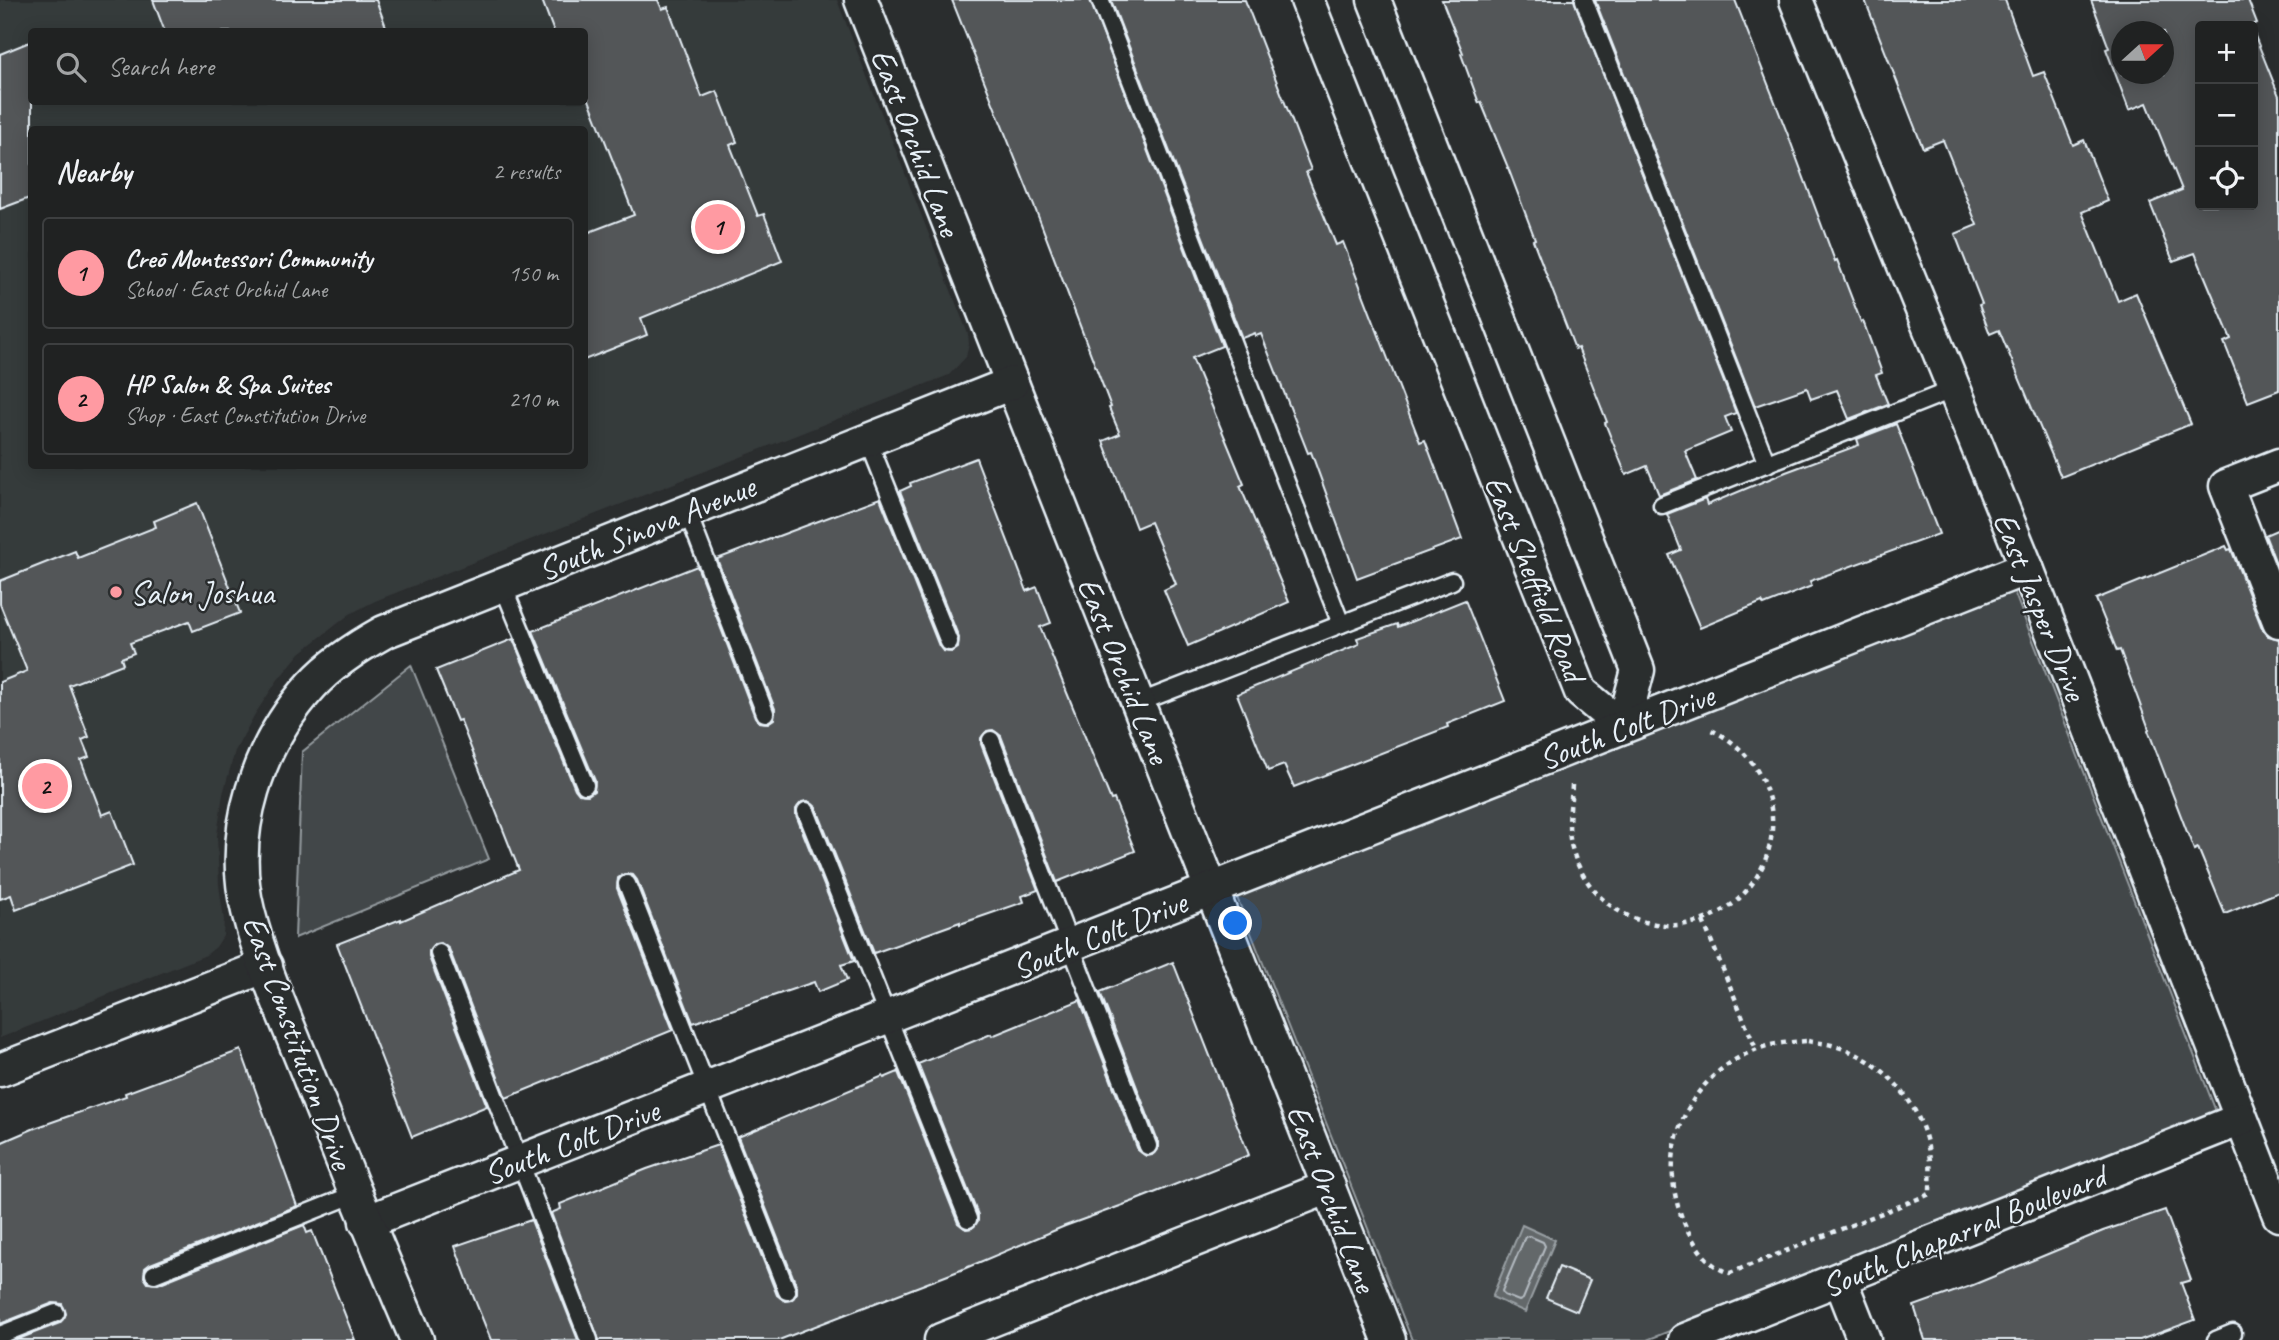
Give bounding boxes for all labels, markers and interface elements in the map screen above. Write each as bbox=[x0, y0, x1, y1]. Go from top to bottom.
north arrow bbox=[2111, 21, 2174, 84]
map controls bbox=[2195, 21, 2258, 210]
button: + bbox=[2195, 21, 2258, 84]
search box bbox=[28, 28, 588, 105]
street label: East Orchid Lane bbox=[861, 43, 972, 244]
icon: search bbox=[52, 48, 90, 86]
text: Search here bbox=[108, 50, 214, 83]
button: − bbox=[2195, 84, 2258, 147]
button: locate bbox=[2195, 147, 2258, 210]
text: Nearby bbox=[56, 153, 132, 191]
text: 2 results bbox=[493, 157, 560, 186]
pin: 1 bbox=[695, 201, 741, 253]
text: Creō Montessori Community bbox=[125, 242, 372, 275]
text: 1 bbox=[76, 259, 86, 288]
text: 150 m bbox=[509, 259, 558, 288]
text: School · East Orchid Lane bbox=[125, 275, 327, 304]
text: HP Salon & Spa Suites bbox=[125, 368, 330, 401]
text: 2 bbox=[76, 385, 86, 414]
text: 210 m bbox=[509, 385, 558, 414]
text: Shop · East Constitution Drive bbox=[125, 401, 365, 430]
street label: South Sinova Avenue bbox=[532, 464, 763, 591]
street label: East Sheffield Road bbox=[1475, 470, 1597, 692]
street label: East Jasper Drive bbox=[1983, 506, 2098, 709]
street label: East Orchid Lane bbox=[1068, 571, 1181, 772]
place label: Salon Joshua bbox=[130, 572, 276, 614]
marker: Salon Joshua bbox=[108, 584, 124, 600]
street label: South Colt Drive bbox=[1533, 673, 1722, 780]
pin: 2 bbox=[22, 760, 68, 812]
street label: South Colt Drive bbox=[1006, 880, 1195, 989]
your location bbox=[1218, 906, 1252, 940]
street label: East Constitution Drive bbox=[233, 910, 364, 1177]
street label: South Colt Drive bbox=[478, 1088, 667, 1195]
street label: East Orchid Lane bbox=[1277, 1099, 1388, 1300]
street label: South Chaparral Boulevard bbox=[1816, 1153, 2116, 1307]

